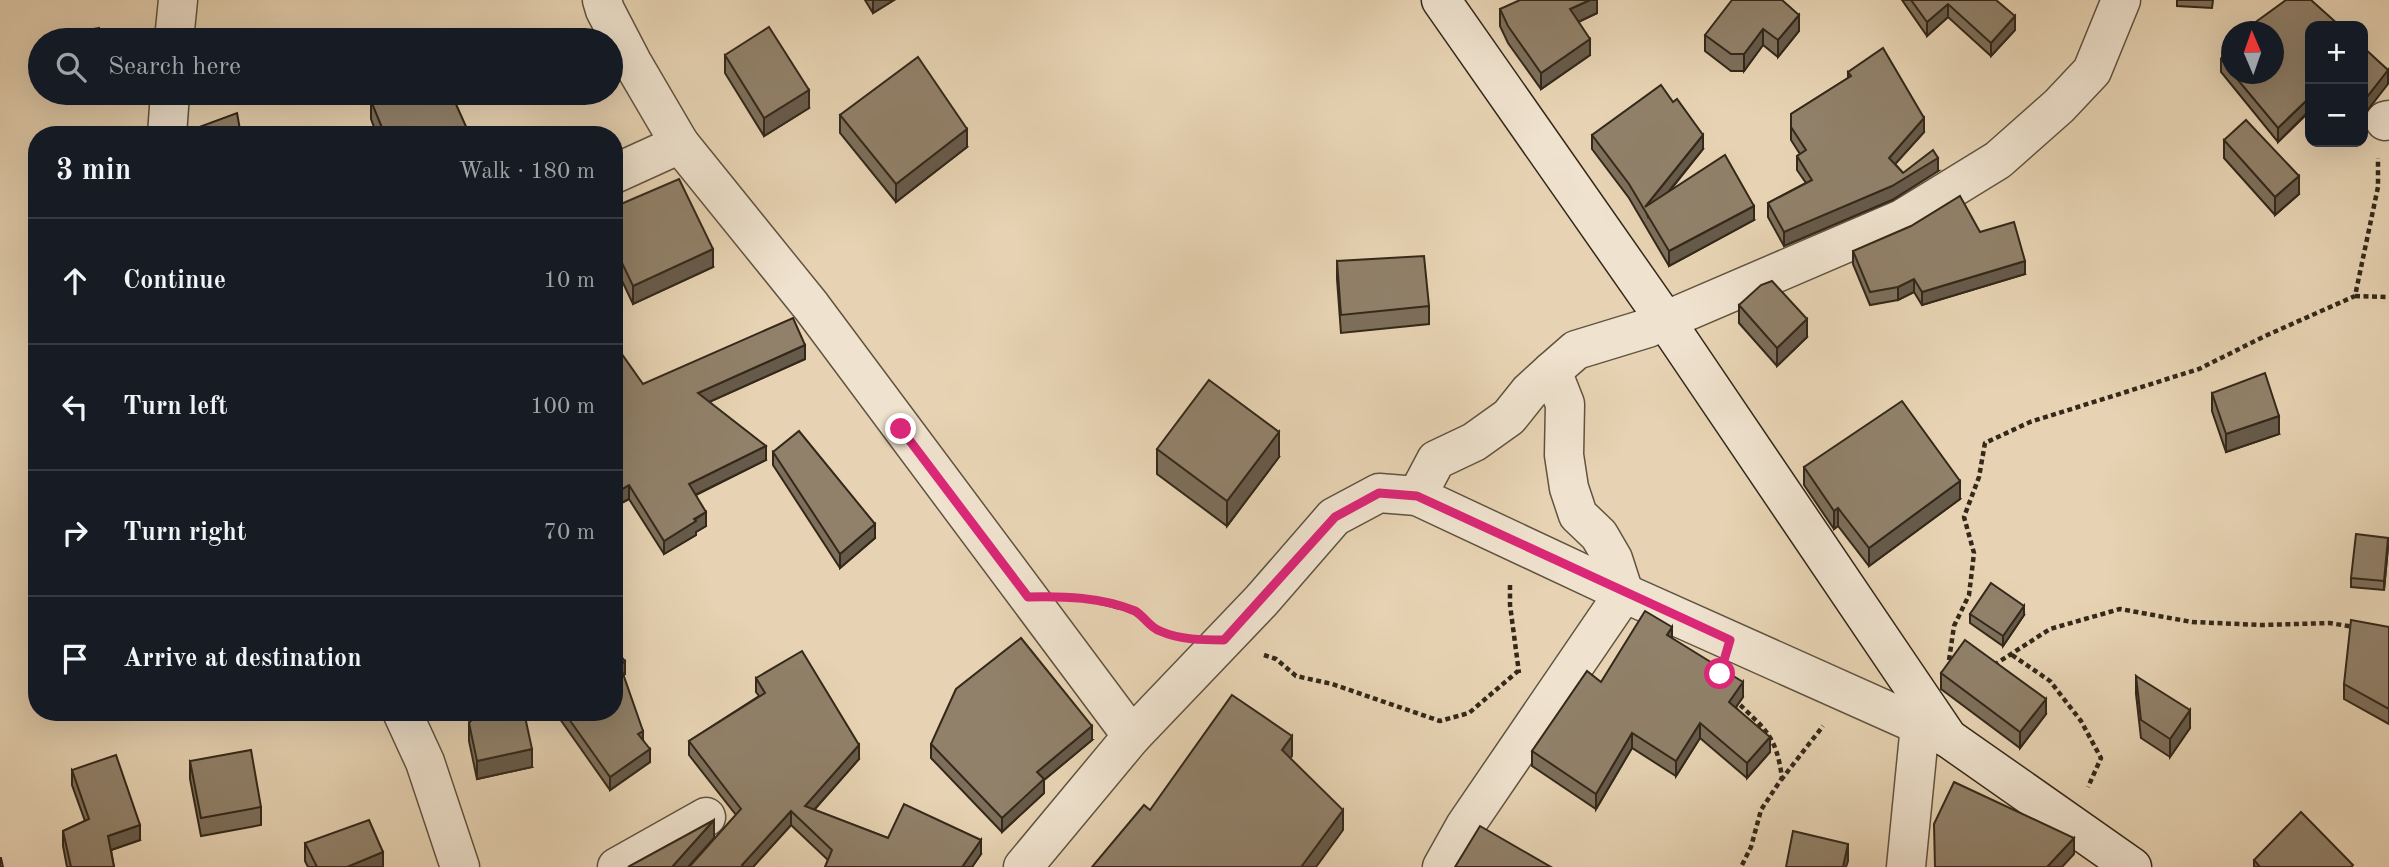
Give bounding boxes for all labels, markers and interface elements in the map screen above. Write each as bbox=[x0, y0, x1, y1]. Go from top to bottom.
north arrow bbox=[2221, 21, 2284, 84]
map controls bbox=[2305, 21, 2368, 147]
button: + bbox=[2305, 21, 2368, 84]
search box bbox=[28, 28, 623, 105]
icon: search bbox=[52, 48, 90, 86]
text: Search here bbox=[108, 54, 241, 80]
button: − bbox=[2305, 84, 2368, 147]
text: 3 min bbox=[56, 156, 131, 186]
text: Walk · 180 m bbox=[459, 160, 595, 183]
icon: ahead bbox=[56, 262, 94, 300]
text: Continue bbox=[123, 268, 226, 294]
text: 10 m bbox=[544, 269, 595, 292]
icon: left bbox=[56, 388, 94, 426]
text: Turn left bbox=[123, 394, 228, 420]
text: 100 m bbox=[530, 395, 595, 418]
route end bbox=[885, 413, 916, 444]
icon: right bbox=[56, 514, 94, 552]
text: Turn right bbox=[123, 520, 246, 546]
text: 70 m bbox=[544, 521, 595, 544]
icon: arrive bbox=[56, 640, 94, 678]
text: Arrive at destination bbox=[123, 646, 362, 672]
route start bbox=[1704, 658, 1735, 689]

